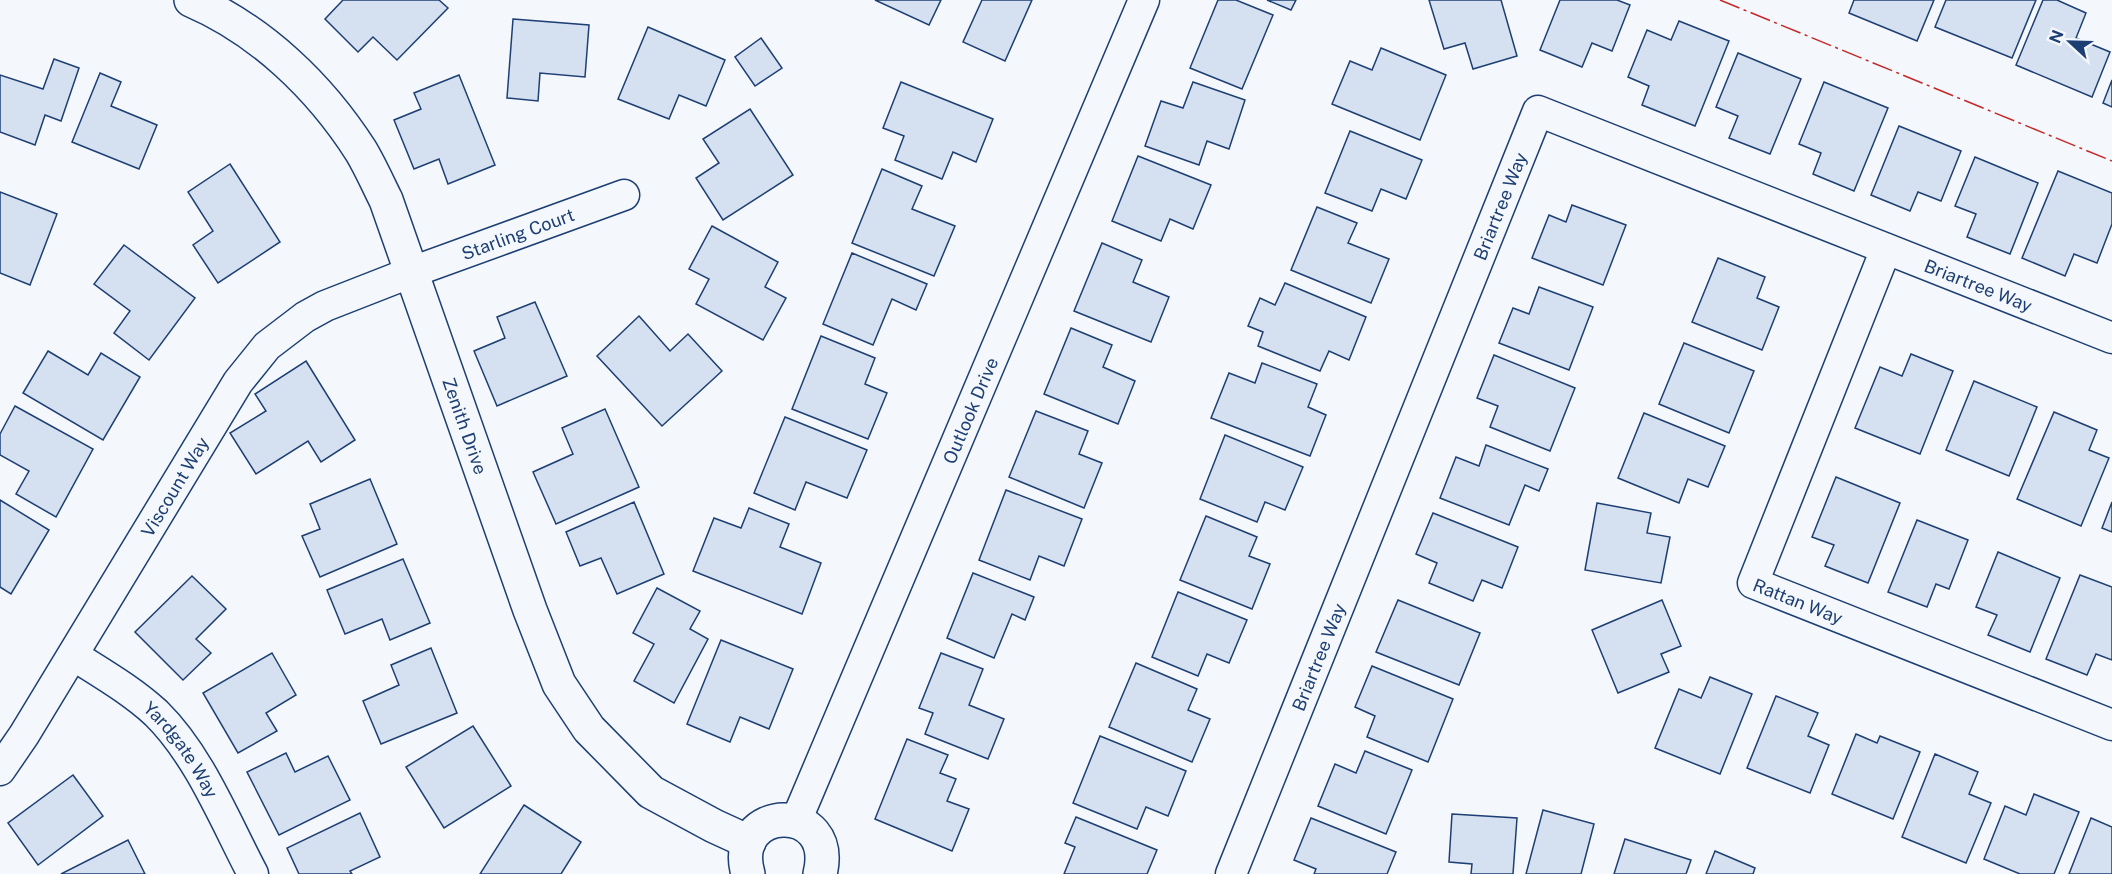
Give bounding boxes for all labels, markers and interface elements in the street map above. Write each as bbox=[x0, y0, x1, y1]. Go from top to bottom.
north arrow bbox=[2040, 12, 2100, 72]
text: N bbox=[2045, 27, 2068, 46]
street label: Briartree Way bbox=[1469, 149, 1531, 263]
street label: Starling Court bbox=[458, 203, 577, 264]
street label: Briartree Way bbox=[1921, 254, 2036, 316]
street label: Outlook Drive bbox=[938, 354, 1002, 467]
street label: Zenith Drive bbox=[439, 375, 492, 477]
street label: Viscount Way bbox=[136, 433, 213, 540]
street label: Rattan Way bbox=[1750, 574, 1846, 628]
street label: Briartree Way bbox=[1287, 600, 1350, 714]
street label: Yardgate Way bbox=[140, 697, 223, 802]

